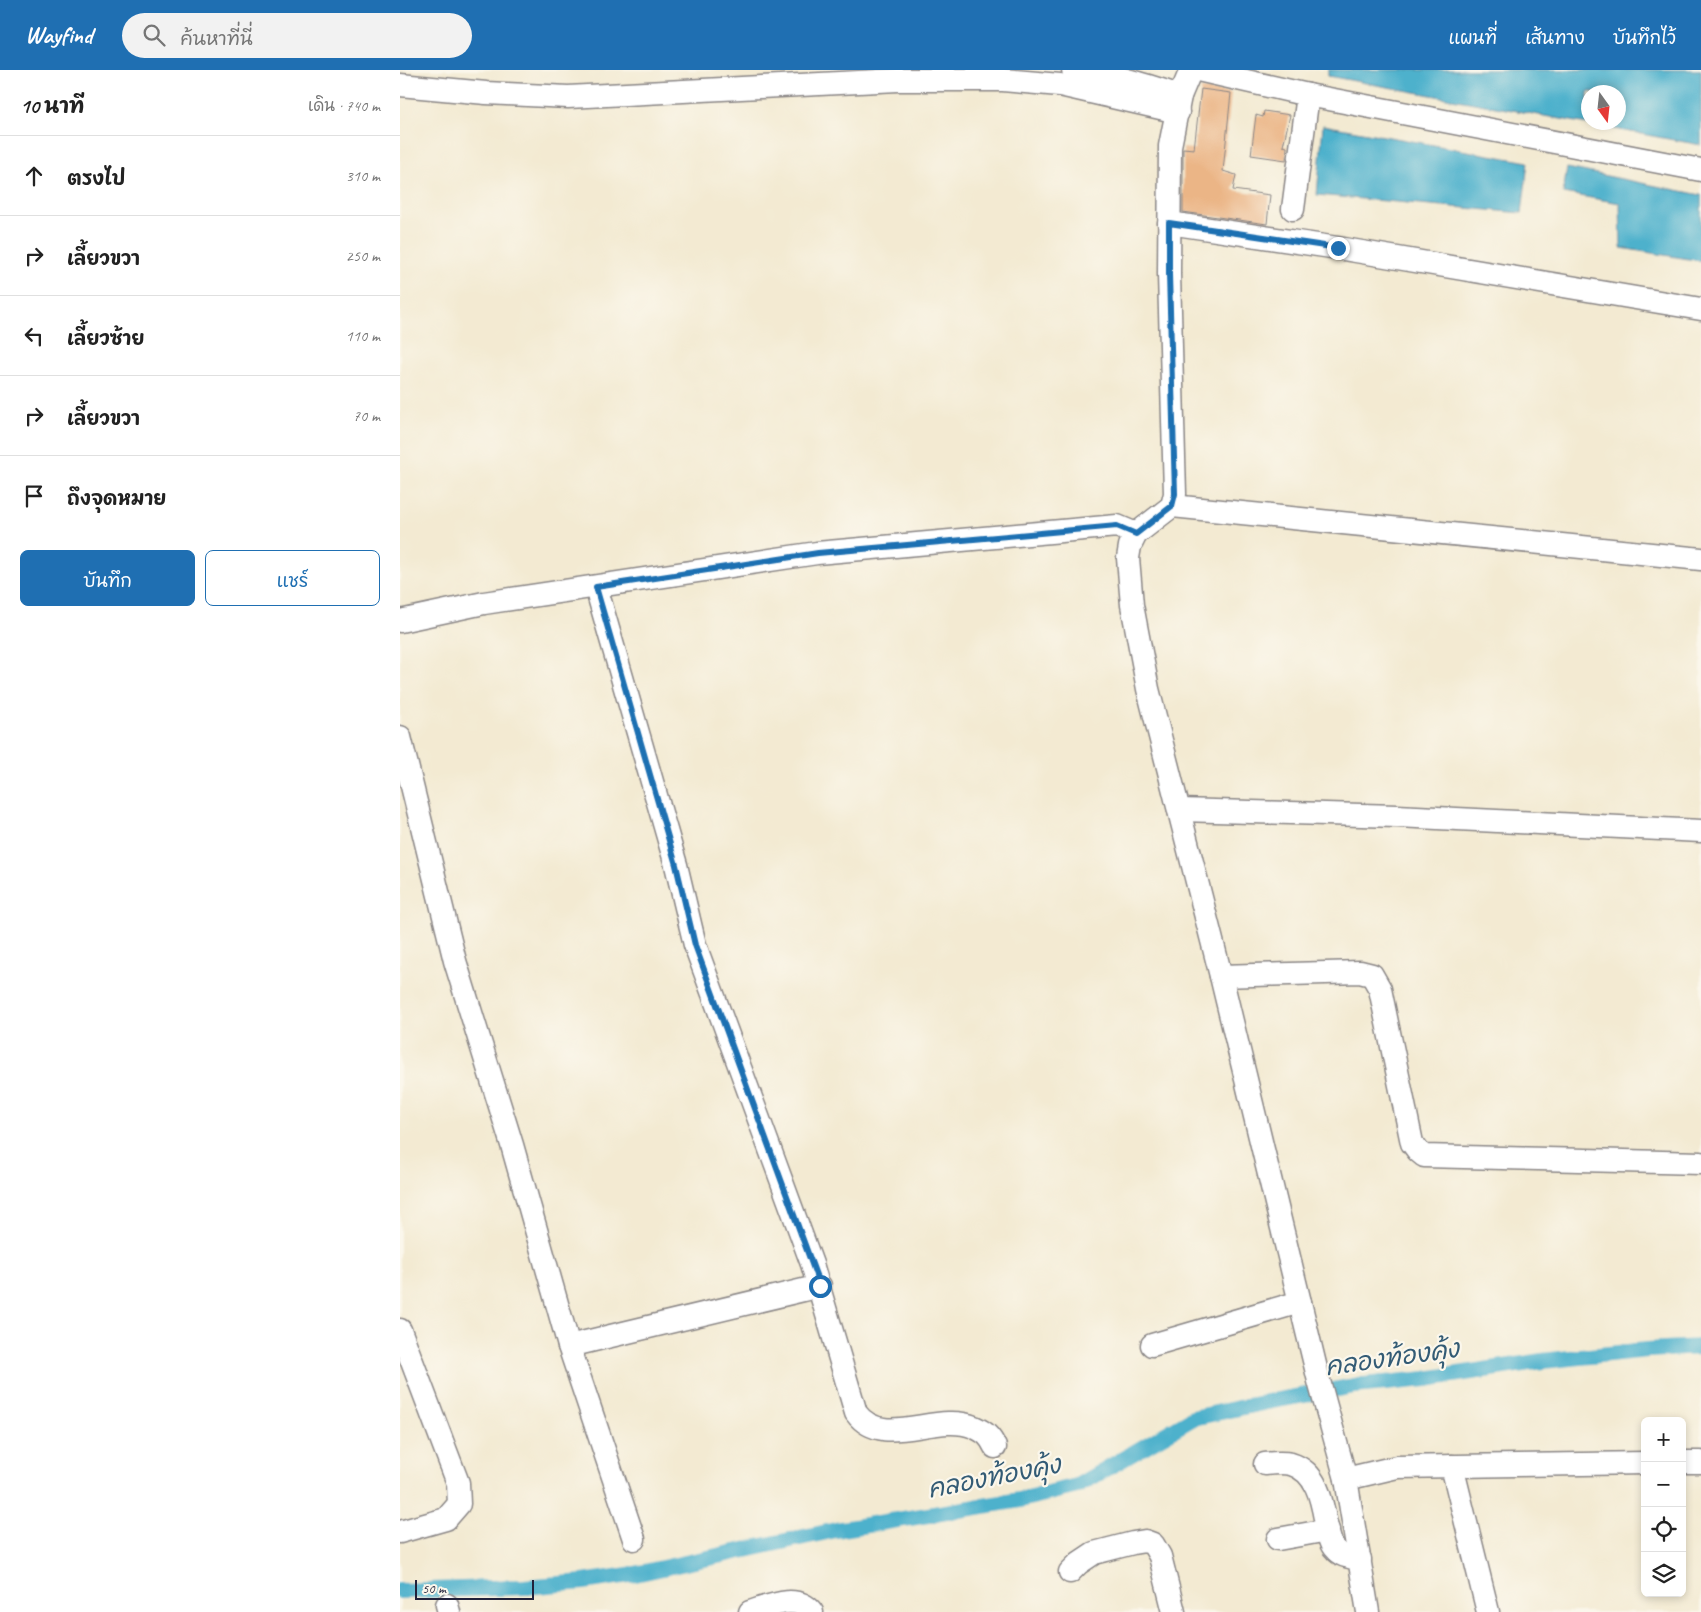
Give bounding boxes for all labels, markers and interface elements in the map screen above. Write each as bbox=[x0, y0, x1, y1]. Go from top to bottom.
search box bbox=[122, 13, 472, 58]
text: Wayfind bbox=[25, 20, 92, 50]
icon: search bbox=[140, 21, 168, 49]
text: ค้นหาที่นี่ bbox=[180, 27, 253, 51]
text: แผนที่ bbox=[1449, 27, 1497, 49]
text: เส้นทาง bbox=[1525, 27, 1585, 49]
text: บันทึกไว้ bbox=[1613, 27, 1676, 49]
north arrow bbox=[1581, 85, 1626, 130]
text: 10 นาที bbox=[20, 93, 84, 119]
text: เดิน · 740 m bbox=[308, 96, 380, 116]
icon: ahead bbox=[20, 162, 48, 190]
text: 310 m bbox=[346, 166, 380, 186]
text: ตรงไป bbox=[67, 167, 125, 191]
route end bbox=[1327, 237, 1350, 260]
icon: right bbox=[20, 242, 48, 270]
text: 250 m bbox=[346, 246, 380, 266]
text: เลี้ยวขวา bbox=[67, 247, 140, 271]
icon: left bbox=[20, 322, 48, 350]
text: 110 m bbox=[346, 326, 380, 346]
text: เลี้ยวซ้าย bbox=[67, 327, 144, 351]
icon: right bbox=[20, 402, 48, 430]
text: 70 m bbox=[353, 406, 380, 426]
text: เลี้ยวขวา bbox=[67, 407, 140, 431]
icon: arrive bbox=[20, 482, 48, 510]
text: ถึงจุดหมาย bbox=[67, 487, 166, 511]
button: บันทึก bbox=[20, 550, 195, 606]
button: แชร์ bbox=[205, 550, 380, 606]
route start bbox=[809, 1275, 832, 1298]
water label: คลองท้องคุ้ง bbox=[1323, 1332, 1464, 1385]
map controls bbox=[1641, 1417, 1686, 1597]
button: + bbox=[1641, 1417, 1686, 1462]
water label: คลองท้องคุ้ง bbox=[925, 1448, 1066, 1508]
button: − bbox=[1641, 1462, 1686, 1507]
button: locate bbox=[1641, 1507, 1686, 1552]
button: layers bbox=[1641, 1552, 1686, 1597]
scale bar bbox=[415, 1577, 534, 1600]
text: 50 m bbox=[422, 1580, 446, 1597]

